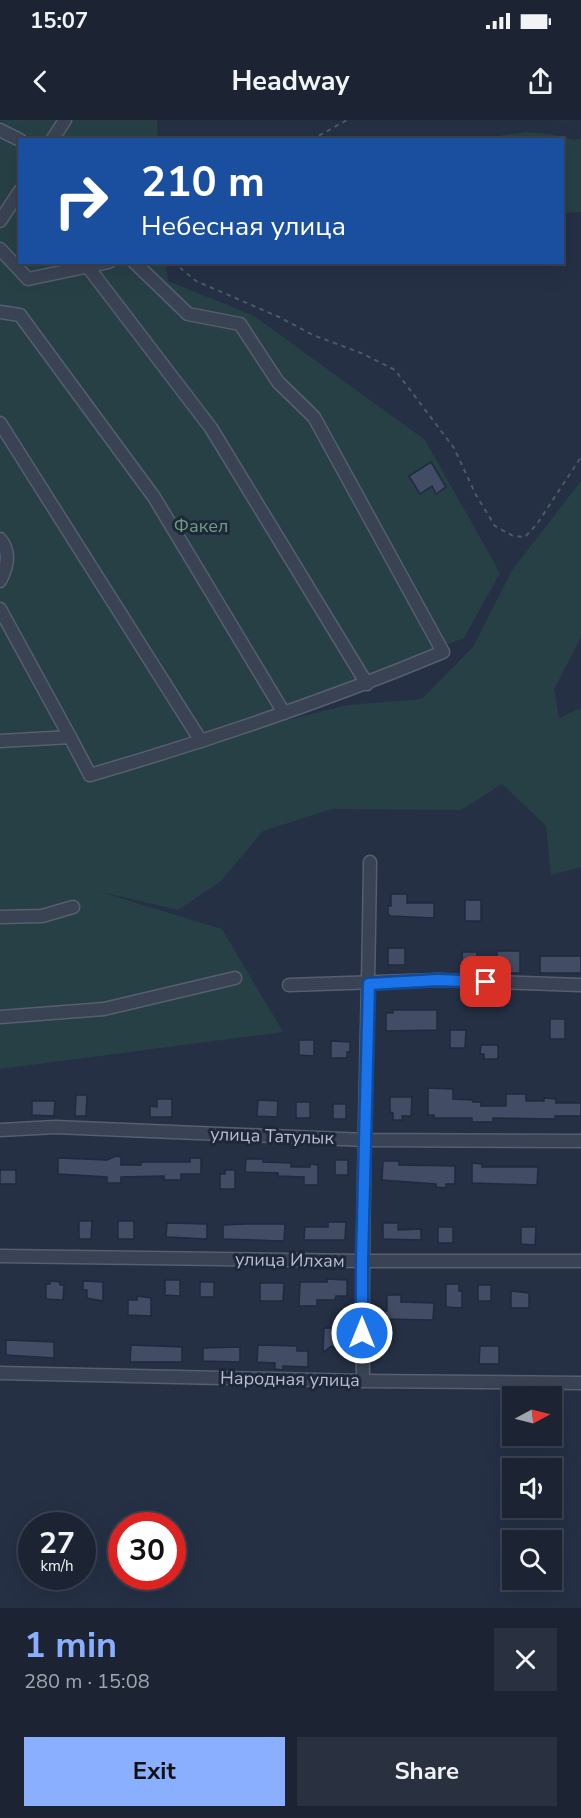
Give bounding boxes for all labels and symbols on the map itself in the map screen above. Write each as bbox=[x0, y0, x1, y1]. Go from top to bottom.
park label: Факел bbox=[174, 514, 228, 538]
pin bbox=[460, 956, 511, 1007]
street label: улица Татулык bbox=[210, 1122, 335, 1150]
street label: улица Илхам bbox=[235, 1247, 345, 1273]
position arrow bbox=[330, 1301, 394, 1365]
street label: Народная улица bbox=[220, 1366, 360, 1392]
north arrow bbox=[502, 1386, 562, 1446]
speed limit sign: 30 bbox=[108, 1512, 186, 1590]

